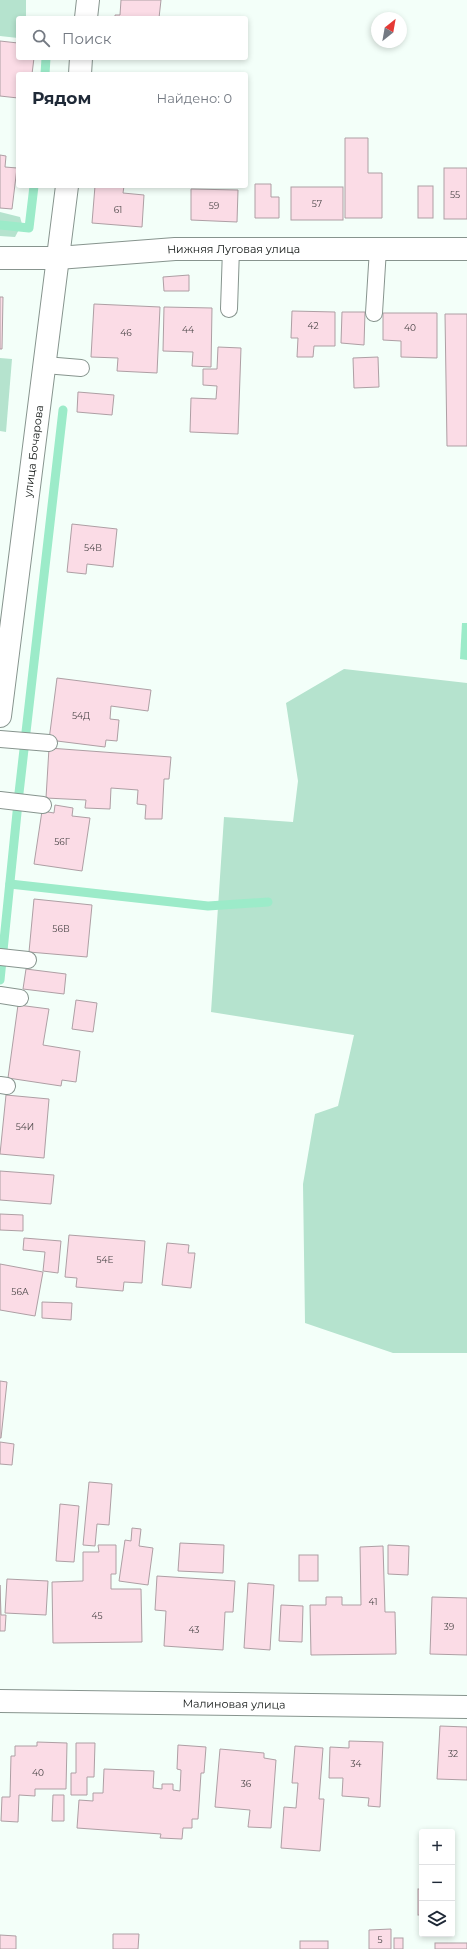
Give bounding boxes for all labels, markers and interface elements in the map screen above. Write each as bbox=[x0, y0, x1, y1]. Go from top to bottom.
north arrow bbox=[371, 12, 407, 48]
search box bbox=[16, 16, 248, 60]
icon: search bbox=[30, 27, 52, 49]
text: Поиск bbox=[62, 29, 111, 48]
text: Рядом bbox=[32, 88, 91, 108]
text: Найдено: 0 bbox=[156, 90, 232, 106]
house number: 55 bbox=[450, 189, 460, 200]
house number: 57 bbox=[312, 198, 322, 209]
house number: 59 bbox=[209, 200, 220, 211]
house number: 61 bbox=[114, 204, 122, 215]
street label: Нижняя Луговая улица bbox=[167, 242, 300, 257]
house number: 42 bbox=[307, 320, 319, 331]
house number: 40 bbox=[404, 322, 416, 333]
house number: 44 bbox=[182, 324, 194, 335]
house number: 46 bbox=[120, 327, 132, 338]
street label: улица Бочарова bbox=[21, 404, 46, 499]
house number: 54В bbox=[84, 542, 102, 553]
house number: 54Д bbox=[72, 710, 90, 721]
house number: 56Г bbox=[54, 836, 71, 847]
house number: 56В bbox=[52, 923, 70, 934]
house number: 54И bbox=[16, 1121, 34, 1132]
house number: 54Е bbox=[97, 1254, 114, 1265]
house number: 56А bbox=[11, 1286, 29, 1297]
house number: 41 bbox=[369, 1596, 377, 1607]
house number: 45 bbox=[91, 1610, 103, 1621]
house number: 39 bbox=[444, 1621, 455, 1632]
house number: 43 bbox=[189, 1624, 199, 1635]
street label: Малиновая улица bbox=[182, 1696, 286, 1712]
house number: 32 bbox=[448, 1748, 458, 1759]
house number: 34 bbox=[350, 1758, 362, 1769]
house number: 40 bbox=[32, 1767, 44, 1778]
house number: 36 bbox=[241, 1778, 252, 1789]
map controls bbox=[419, 1829, 455, 1937]
button: + bbox=[419, 1829, 455, 1865]
button: − bbox=[419, 1865, 455, 1901]
button: layers bbox=[419, 1901, 455, 1937]
house number: 5 bbox=[377, 1934, 383, 1945]

